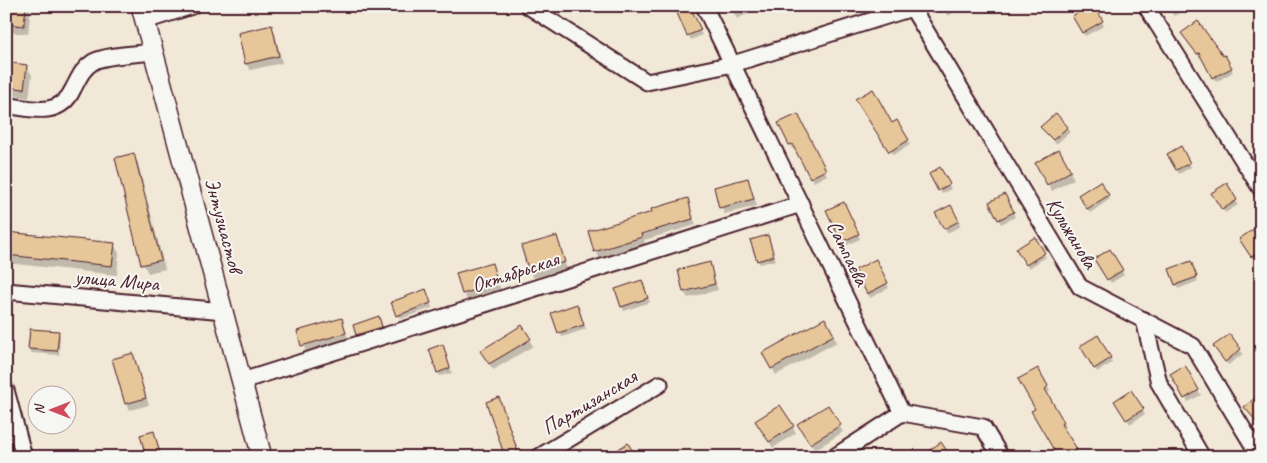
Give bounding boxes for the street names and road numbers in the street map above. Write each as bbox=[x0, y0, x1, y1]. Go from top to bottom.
street label: Энтузиастов bbox=[199, 175, 250, 280]
street label: Кульжанова bbox=[1041, 192, 1104, 275]
street label: Сатпаева bbox=[821, 216, 876, 292]
street label: Октябрьская bbox=[468, 245, 563, 298]
street label: улица Мира bbox=[72, 263, 162, 297]
street label: Партизанская bbox=[537, 363, 642, 440]

